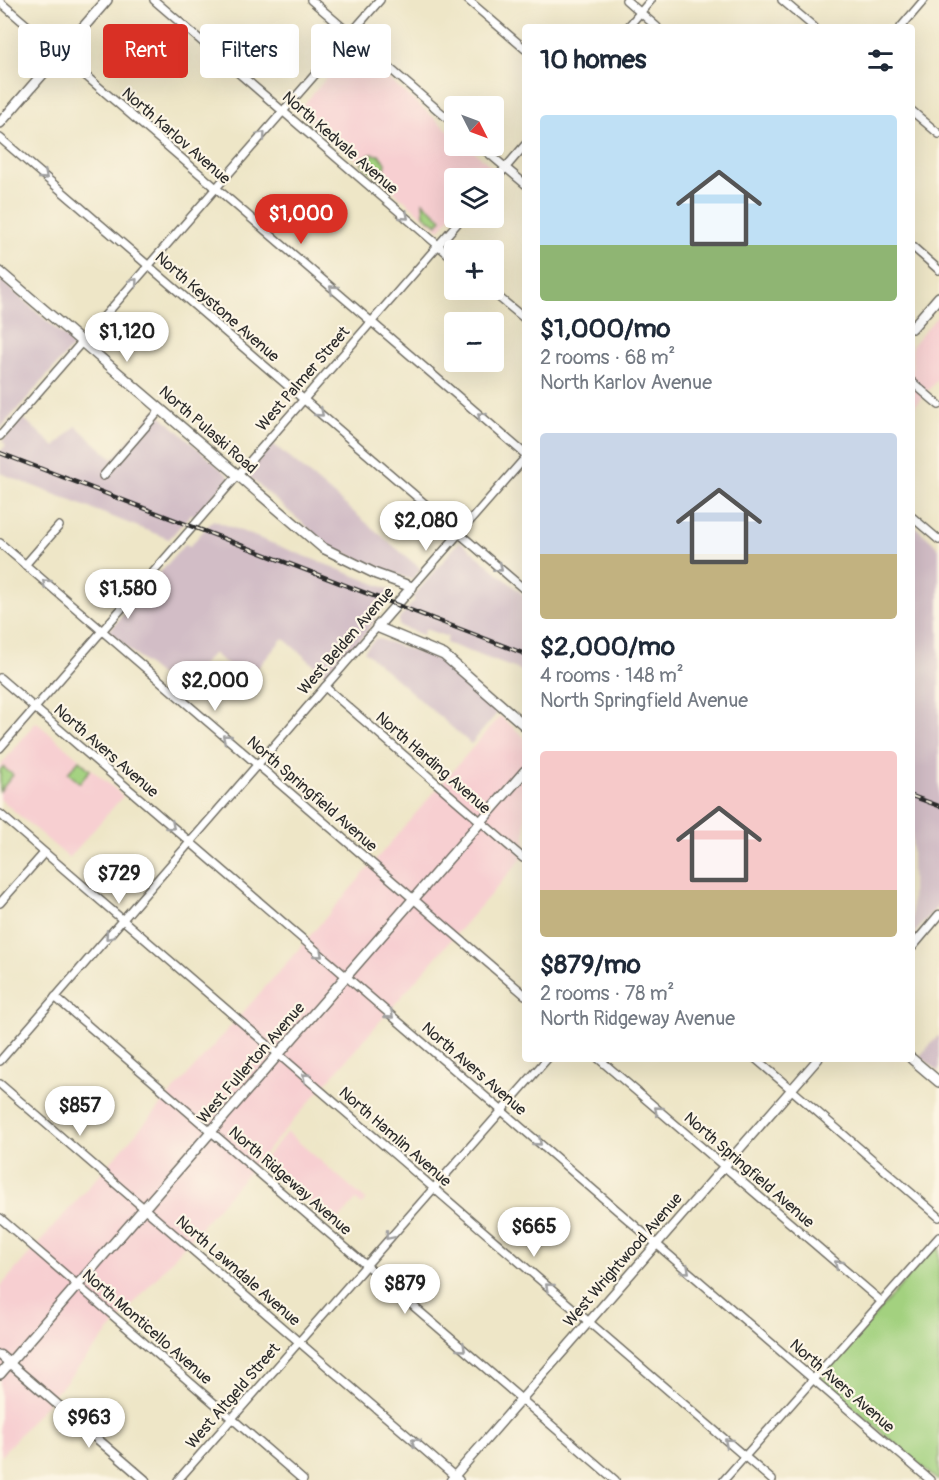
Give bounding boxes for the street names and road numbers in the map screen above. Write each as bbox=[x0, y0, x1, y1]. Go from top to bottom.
street label: North Karlov Avenue bbox=[118, 83, 235, 189]
street label: North Kedvale Avenue bbox=[278, 87, 402, 199]
street label: North Keystone Avenue bbox=[151, 247, 283, 367]
street label: West Palmer Street bbox=[252, 322, 354, 436]
street label: North Pulaski Road bbox=[155, 382, 261, 478]
street label: West Belden Avenue bbox=[294, 583, 398, 699]
street label: North Avers Avenue bbox=[49, 700, 163, 802]
street label: North Harding Avenue bbox=[371, 708, 495, 818]
street label: North Springfield Avenue bbox=[243, 732, 381, 856]
street label: West Fullerton Avenue bbox=[193, 998, 309, 1128]
street label: North Avers Avenue bbox=[417, 1018, 531, 1120]
street label: North Hamlin Avenue bbox=[335, 1083, 455, 1191]
street label: North Springfield Avenue bbox=[680, 1108, 818, 1232]
street label: North Ridgeway Avenue bbox=[225, 1122, 356, 1240]
street label: West Wrightwood Avenue bbox=[559, 1189, 687, 1331]
street label: North Lawndale Avenue bbox=[172, 1211, 304, 1331]
street label: North Monticello Avenue bbox=[78, 1265, 216, 1389]
street label: North Avers Avenue bbox=[785, 1335, 899, 1437]
street label: West Altgeld Street bbox=[182, 1339, 285, 1453]

